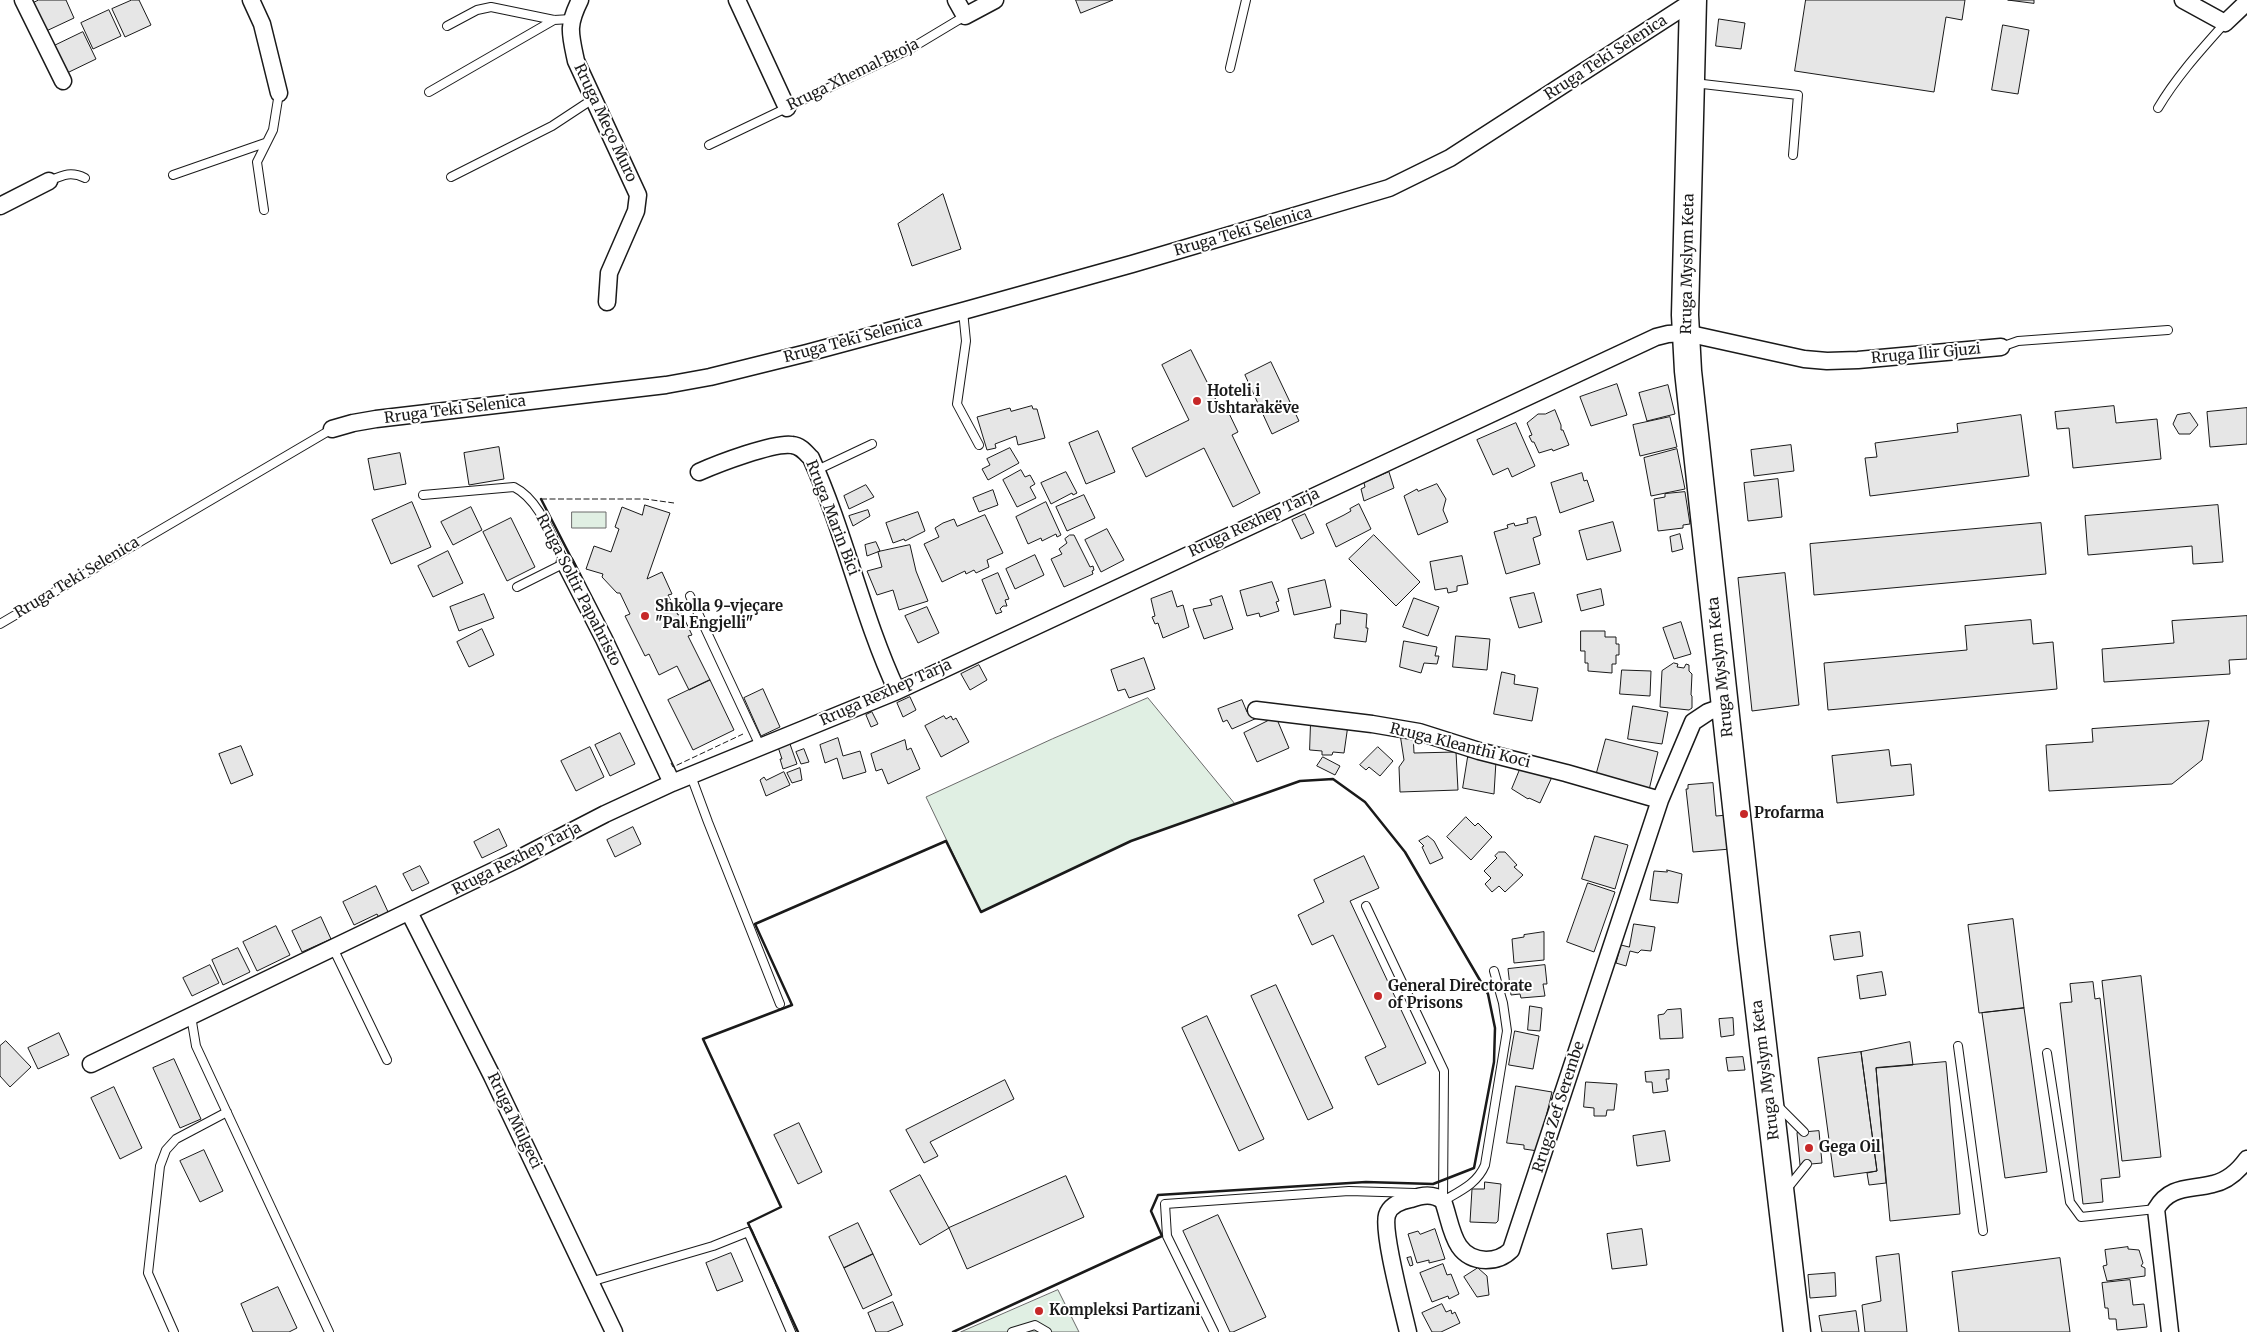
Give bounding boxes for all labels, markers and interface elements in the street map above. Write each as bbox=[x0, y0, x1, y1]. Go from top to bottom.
street label: Rruga Teki Selenica bbox=[1541, 12, 1671, 104]
street label: Rruga Xhemal Broja bbox=[784, 35, 922, 115]
street label: Rruga Meço Muro bbox=[570, 61, 640, 185]
street label: Rruga Myslym Keta bbox=[1678, 193, 1698, 335]
street label: Rruga Teki Selenica bbox=[1172, 204, 1314, 260]
street label: Rruga Teki Selenica bbox=[782, 313, 924, 367]
street label: Rruga Ilir Gjuzi bbox=[1870, 340, 1982, 368]
place label: Hoteli i Ushtarakëve bbox=[1207, 383, 1299, 418]
street label: Rruga Teki Selenica bbox=[383, 392, 527, 428]
marker: Hoteli i Ushtarakëve bbox=[1191, 395, 1203, 407]
street label: Rruga Marin Bici bbox=[802, 458, 862, 578]
street label: Rruga Rexhep Tarja bbox=[1186, 485, 1322, 561]
street label: Rruga Soltir Papahristo bbox=[532, 511, 624, 669]
street label: Rruga Teki Selenica bbox=[11, 534, 143, 622]
street label: Rruga Myslym Keta bbox=[1705, 596, 1737, 738]
place label: Shkolla 9-vjeçare "Pal Engjelli" bbox=[655, 598, 783, 633]
marker: Shkolla 9-vjeçare "Pal Engjelli" bbox=[639, 610, 651, 622]
street label: Rruga Rexhep Tarja bbox=[817, 656, 955, 730]
street label: Rruga Kleanthi Koci bbox=[1388, 720, 1532, 772]
place label: Profarma bbox=[1754, 805, 1824, 823]
marker: Profarma bbox=[1738, 808, 1750, 820]
street label: Rruga Rexhep Tarja bbox=[450, 819, 584, 899]
place label: General Directorate of Prisons bbox=[1388, 978, 1532, 1013]
marker: General Directorate of Prisons bbox=[1372, 990, 1384, 1002]
street label: Rruga Myslym Keta bbox=[1748, 999, 1784, 1141]
street label: Rruga Zef Serembe bbox=[1529, 1039, 1589, 1175]
street label: Rruga Mulgeci bbox=[483, 1070, 545, 1172]
place label: Gega Oil bbox=[1819, 1139, 1881, 1157]
marker: Gega Oil bbox=[1803, 1142, 1815, 1154]
place label: Kompleksi Partizani bbox=[1049, 1302, 1200, 1320]
marker: Kompleksi Partizani bbox=[1033, 1305, 1045, 1317]

